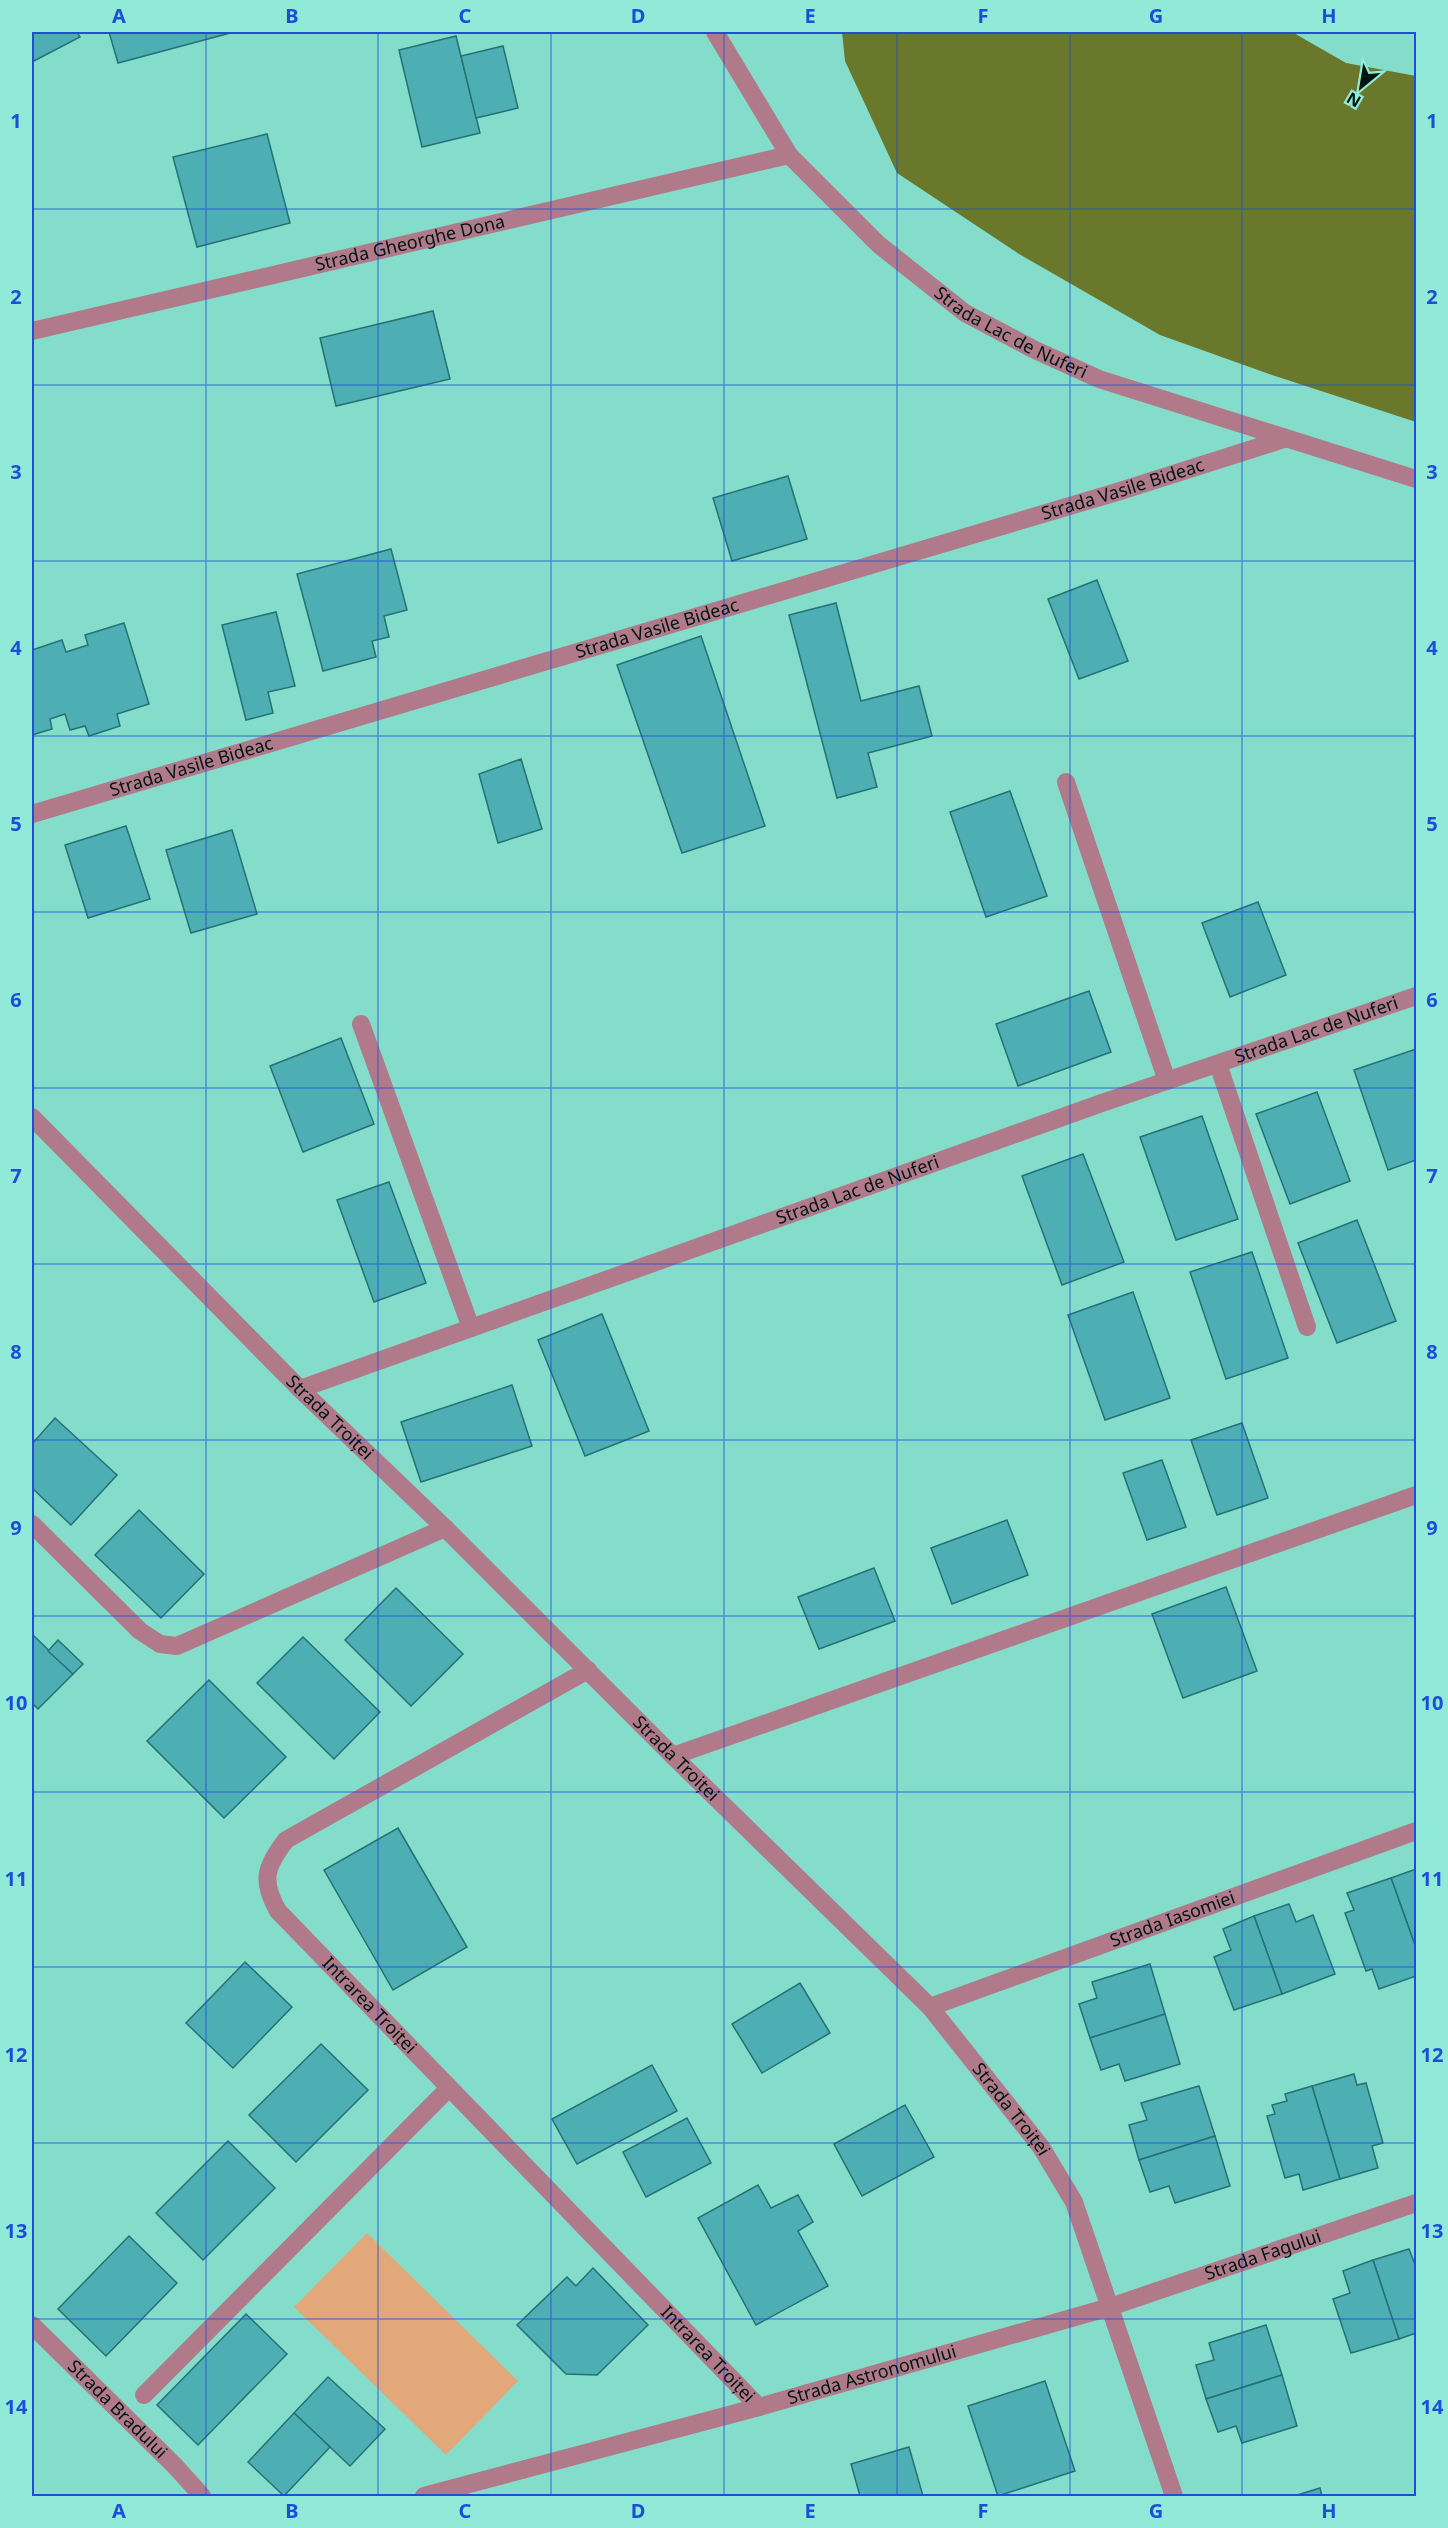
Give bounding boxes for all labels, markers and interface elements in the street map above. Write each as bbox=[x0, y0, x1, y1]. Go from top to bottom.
text: A bbox=[112, 2, 126, 29]
text: B bbox=[285, 2, 299, 29]
text: C bbox=[459, 2, 472, 29]
text: D bbox=[631, 2, 645, 29]
text: E bbox=[804, 2, 816, 29]
text: F bbox=[978, 2, 988, 29]
text: G bbox=[1149, 2, 1163, 29]
text: H bbox=[1321, 2, 1337, 29]
north arrow bbox=[1331, 57, 1391, 117]
text: N bbox=[1342, 87, 1365, 113]
text: 1 bbox=[10, 107, 22, 134]
text: 1 bbox=[1426, 107, 1438, 134]
street label: Strada Gheorghe Dona bbox=[312, 208, 507, 276]
street label: Strada Lac de Nuferi bbox=[930, 280, 1091, 383]
text: 2 bbox=[10, 283, 22, 310]
text: 2 bbox=[1426, 283, 1438, 310]
street label: Strada Vasile Bideac bbox=[1038, 452, 1207, 525]
text: 3 bbox=[10, 458, 22, 485]
text: 3 bbox=[1426, 458, 1438, 485]
street label: Strada Vasile Bideac bbox=[572, 592, 742, 663]
text: 4 bbox=[10, 634, 22, 661]
text: 4 bbox=[1426, 634, 1438, 661]
street label: Strada Vasile Bideac bbox=[106, 730, 276, 801]
text: 5 bbox=[10, 810, 22, 837]
text: 5 bbox=[1426, 810, 1438, 837]
text: 6 bbox=[10, 986, 22, 1013]
text: 6 bbox=[1426, 986, 1438, 1013]
street label: Strada Lac de Nuferi bbox=[1231, 990, 1401, 1068]
street label: Strada Lac de Nuferi bbox=[772, 1149, 942, 1229]
text: 7 bbox=[10, 1162, 22, 1189]
text: 7 bbox=[1426, 1162, 1438, 1189]
text: 8 bbox=[10, 1338, 22, 1365]
text: 8 bbox=[1426, 1338, 1438, 1365]
street label: Strada Troiței bbox=[282, 1369, 379, 1464]
text: 9 bbox=[10, 1514, 22, 1541]
text: 9 bbox=[1426, 1514, 1438, 1541]
text: 10 bbox=[5, 1689, 27, 1716]
text: 10 bbox=[1421, 1689, 1443, 1716]
street label: Strada Troiței bbox=[628, 1710, 725, 1806]
text: 11 bbox=[5, 1865, 27, 1892]
text: 11 bbox=[1421, 1865, 1443, 1892]
street label: Strada Iasomiei bbox=[1106, 1885, 1238, 1952]
street label: Intrarea Troiței bbox=[318, 1951, 423, 2058]
text: 12 bbox=[5, 2041, 27, 2068]
text: 12 bbox=[1421, 2041, 1443, 2068]
street label: Strada Troiței bbox=[968, 2057, 1056, 2160]
text: 13 bbox=[5, 2217, 27, 2244]
text: 13 bbox=[1421, 2217, 1443, 2244]
street label: Strada Fagului bbox=[1201, 2223, 1324, 2285]
street label: Intrarea Troiței bbox=[656, 2300, 761, 2407]
street label: Strada Astronomului bbox=[784, 2338, 959, 2409]
street label: Strada Bradului bbox=[63, 2354, 173, 2463]
text: 14 bbox=[5, 2393, 28, 2420]
text: 14 bbox=[1421, 2393, 1444, 2420]
text: A bbox=[112, 2497, 126, 2524]
text: B bbox=[285, 2497, 299, 2524]
text: C bbox=[459, 2497, 472, 2524]
text: D bbox=[631, 2497, 645, 2524]
text: E bbox=[804, 2497, 816, 2524]
text: F bbox=[978, 2497, 988, 2524]
text: G bbox=[1149, 2497, 1163, 2524]
text: H bbox=[1321, 2497, 1337, 2524]

